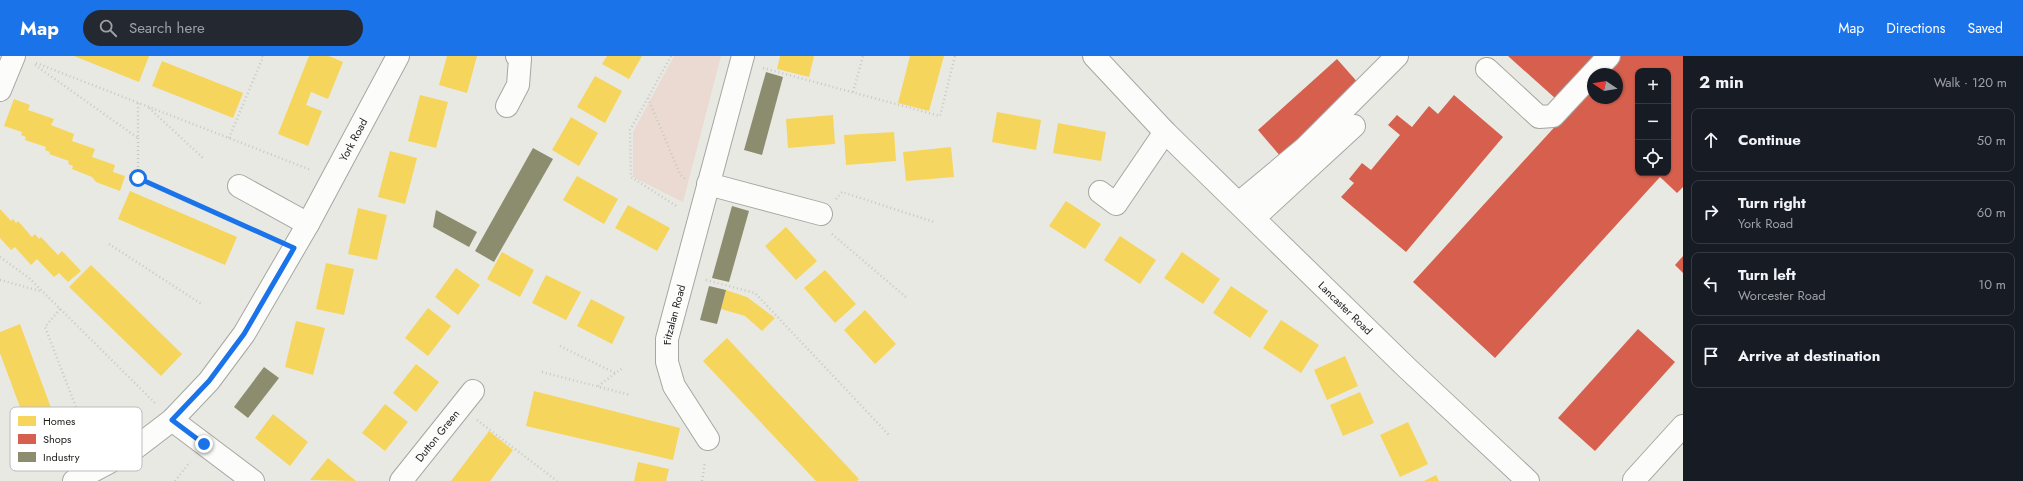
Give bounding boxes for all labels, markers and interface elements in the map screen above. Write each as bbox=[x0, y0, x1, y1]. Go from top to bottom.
search box bbox=[83, 10, 363, 46]
text: Map bbox=[20, 15, 59, 42]
icon: search bbox=[97, 17, 119, 39]
text: Search here bbox=[129, 17, 205, 39]
text: Map bbox=[1838, 18, 1864, 38]
text: Directions bbox=[1886, 18, 1946, 38]
text: Saved bbox=[1968, 18, 2003, 38]
north arrow bbox=[1587, 68, 1623, 104]
map controls bbox=[1635, 68, 1671, 176]
button: + bbox=[1635, 68, 1671, 104]
text: 2 min bbox=[1699, 70, 1744, 94]
text: Walk · 120 m bbox=[1934, 73, 2007, 92]
button: − bbox=[1635, 104, 1671, 140]
street label: York Road bbox=[335, 115, 371, 164]
icon: ahead bbox=[1700, 129, 1722, 151]
text: Continue bbox=[1738, 129, 1801, 151]
text: 50 m bbox=[1977, 131, 2006, 150]
button: locate bbox=[1635, 140, 1671, 176]
route start bbox=[129, 169, 147, 187]
text: Turn right bbox=[1738, 192, 1806, 214]
icon: right bbox=[1700, 201, 1722, 223]
text: 60 m bbox=[1977, 203, 2006, 222]
text: York Road bbox=[1738, 214, 1793, 233]
text: Turn left bbox=[1738, 264, 1796, 286]
icon: left bbox=[1700, 273, 1722, 295]
text: 10 m bbox=[1978, 275, 2006, 294]
street label: Lancaster Road bbox=[1315, 278, 1376, 338]
street label: Fitzalan Road bbox=[659, 283, 689, 345]
text: Worcester Road bbox=[1738, 286, 1826, 305]
icon: arrive bbox=[1700, 345, 1722, 367]
text: Arrive at destination bbox=[1738, 345, 1880, 367]
street label: Dutton Green bbox=[411, 406, 463, 465]
legend bbox=[10, 407, 142, 471]
text: Homes bbox=[43, 413, 76, 429]
text: Shops bbox=[43, 431, 72, 447]
route end bbox=[195, 435, 213, 453]
text: Industry bbox=[43, 449, 80, 465]

